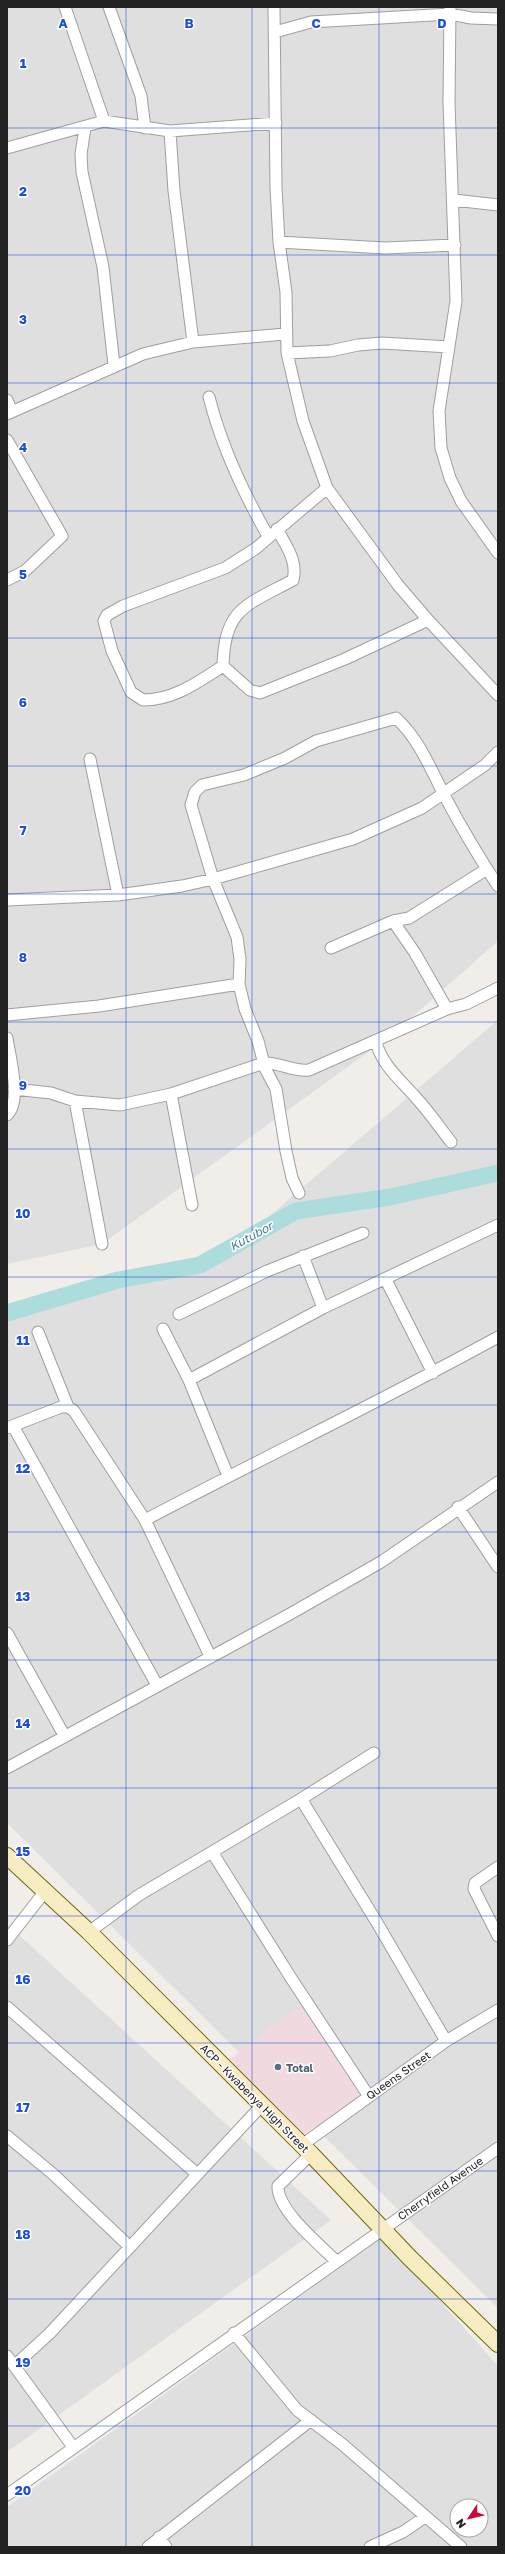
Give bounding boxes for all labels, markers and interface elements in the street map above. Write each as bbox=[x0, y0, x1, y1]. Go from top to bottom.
text: A bbox=[58, 15, 68, 31]
text: B bbox=[184, 15, 194, 31]
text: C bbox=[311, 15, 321, 31]
text: D bbox=[437, 15, 447, 31]
text: 1 bbox=[20, 55, 27, 71]
text: 2 bbox=[19, 183, 27, 199]
text: 3 bbox=[19, 311, 27, 327]
text: 4 bbox=[19, 439, 27, 455]
text: 5 bbox=[19, 566, 27, 582]
text: 6 bbox=[19, 694, 27, 710]
text: 7 bbox=[19, 822, 27, 838]
text: 8 bbox=[19, 949, 27, 965]
text: 9 bbox=[19, 1077, 27, 1093]
text: 10 bbox=[15, 1205, 31, 1221]
water label: Kutubor bbox=[227, 1217, 277, 1254]
text: 11 bbox=[16, 1332, 30, 1348]
text: 12 bbox=[16, 1460, 30, 1476]
text: 13 bbox=[16, 1588, 30, 1604]
text: 14 bbox=[16, 1715, 30, 1731]
text: 15 bbox=[16, 1843, 30, 1859]
text: 16 bbox=[16, 1971, 30, 1987]
street label: ACP - Kwabenya High Street bbox=[198, 2041, 312, 2155]
street label: Queens Street bbox=[363, 2048, 433, 2102]
place label: Total bbox=[286, 2061, 314, 2074]
marker: Total bbox=[273, 2062, 283, 2072]
text: 17 bbox=[16, 2099, 30, 2115]
street label: Cherryfield Avenue bbox=[395, 2154, 485, 2222]
text: 18 bbox=[15, 2226, 31, 2242]
text: 19 bbox=[16, 2354, 30, 2370]
text: 20 bbox=[15, 2482, 31, 2498]
north arrow bbox=[449, 2498, 489, 2538]
text: N bbox=[453, 2517, 468, 2531]

